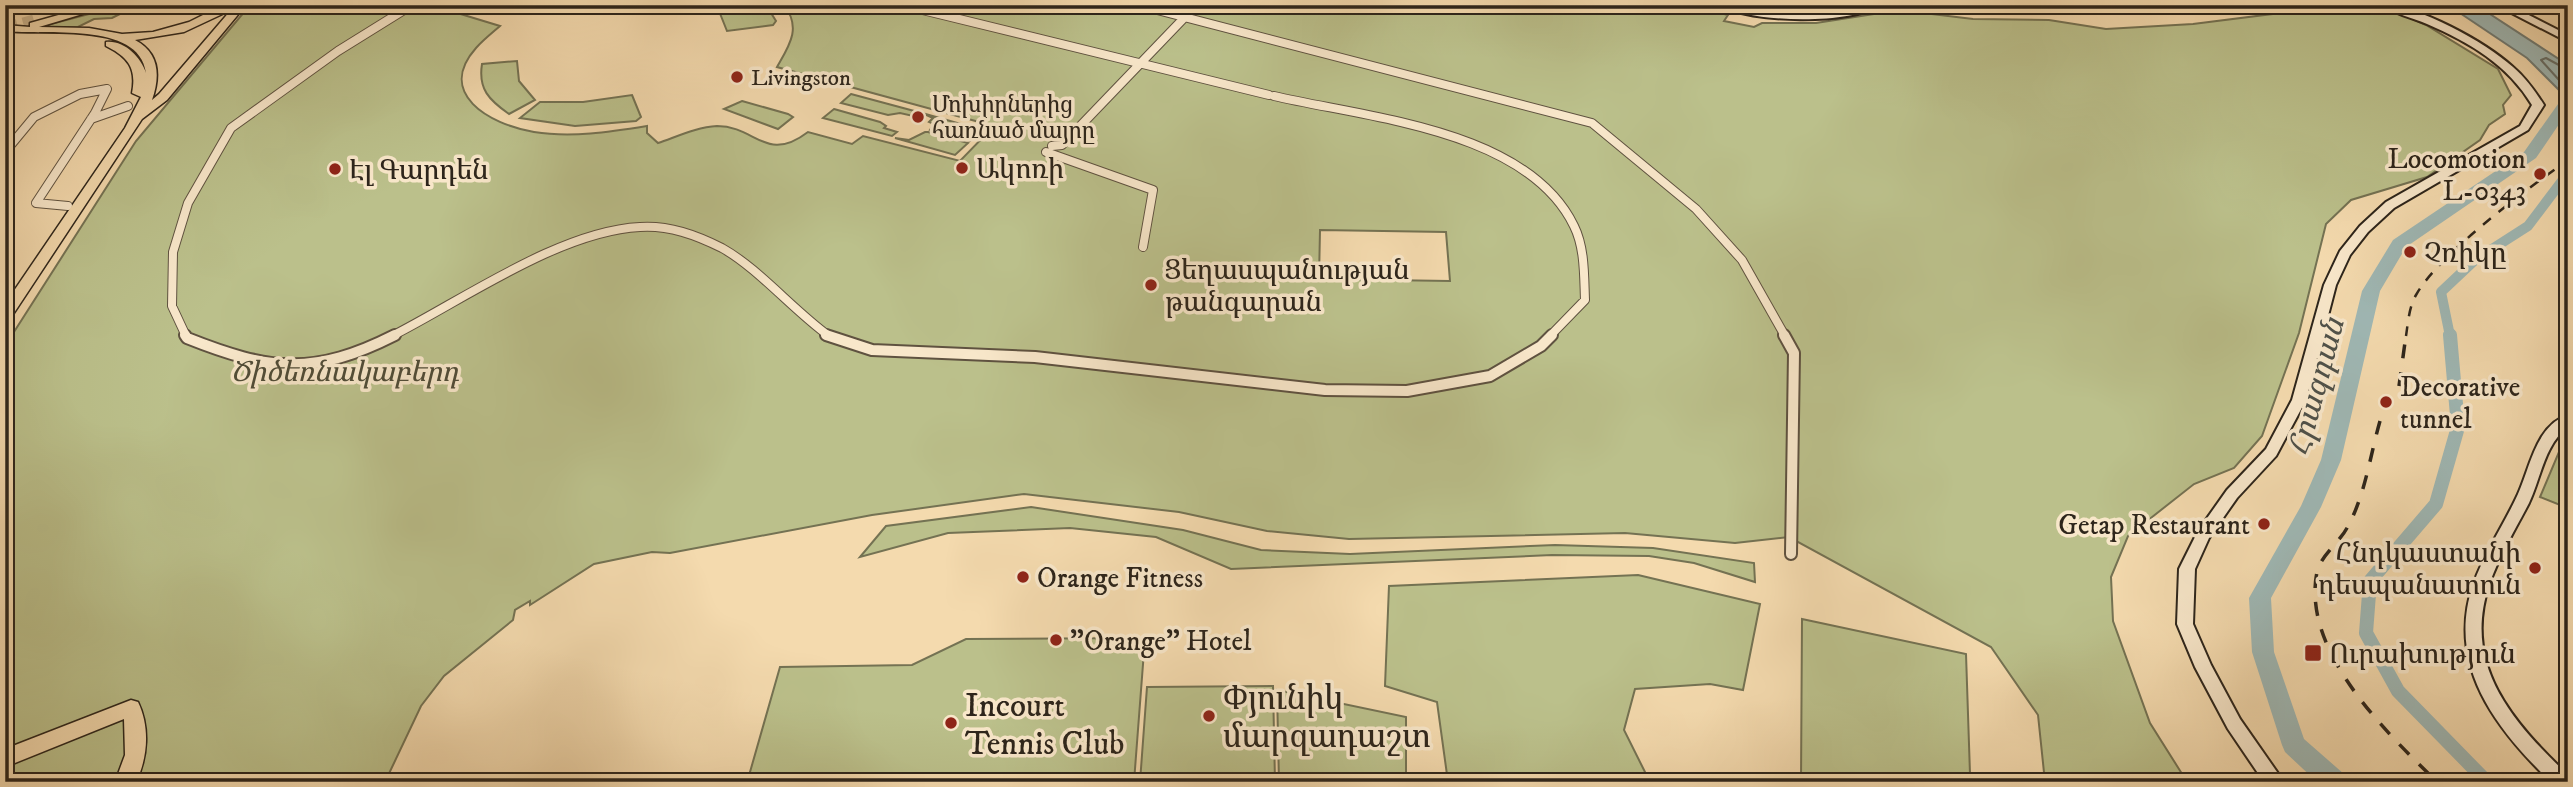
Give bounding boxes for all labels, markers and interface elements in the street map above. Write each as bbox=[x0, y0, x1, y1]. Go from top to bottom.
place label: Livingston bbox=[751, 64, 851, 93]
marker: Livingston bbox=[729, 69, 745, 85]
place label: Մոխիրներից հառնած մայրը bbox=[932, 91, 1095, 146]
marker: Մոխիրներից հառնած մայրը bbox=[910, 109, 926, 125]
place label: Locomotion L-0343 bbox=[2388, 142, 2526, 209]
place label: Ակոռի bbox=[976, 152, 1064, 187]
place label: Էլ Գարդեն bbox=[349, 153, 488, 188]
marker: Ակոռի bbox=[954, 160, 970, 176]
marker: Էլ Գարդեն bbox=[327, 161, 343, 177]
marker: Locomotion L-0343 bbox=[2532, 166, 2548, 182]
place label: Չռիկը bbox=[2424, 236, 2507, 271]
marker: Չռիկը bbox=[2402, 244, 2418, 260]
place label: Ցեղասպանության թանգարան bbox=[1165, 253, 1409, 320]
marker: Ցեղասպանության թանգարան bbox=[1143, 277, 1159, 293]
water label: Հրազդան bbox=[2281, 313, 2354, 460]
park label: Ծիծեռնակաբերդ bbox=[231, 355, 460, 390]
place label: Decorative tunnel bbox=[2400, 370, 2520, 437]
marker: Decorative tunnel bbox=[2378, 394, 2394, 410]
place label: Getap Restaurant bbox=[2058, 508, 2250, 543]
marker: Getap Restaurant bbox=[2256, 516, 2272, 532]
place label: Հնդկաստանի դեսպանատուն bbox=[2318, 536, 2521, 603]
marker: Հնդկաստանի դեսպանատուն bbox=[2527, 560, 2543, 576]
place label: Orange Fitness bbox=[1037, 561, 1203, 596]
marker: Orange Fitness bbox=[1015, 569, 1031, 585]
place label: "Orange" Hotel bbox=[1070, 624, 1252, 659]
marker: "Orange" Hotel bbox=[1048, 632, 1064, 648]
place label: Ուրախություն bbox=[2329, 637, 2516, 672]
marker: Ուրախություն bbox=[2303, 643, 2323, 663]
place label: Փյունիկ մարզադաշտ bbox=[1223, 679, 1431, 758]
place label: Incourt Tennis Club bbox=[965, 686, 1125, 765]
marker: Փյունիկ մարզադաշտ bbox=[1201, 708, 1217, 724]
marker: Incourt Tennis Club bbox=[943, 715, 959, 731]

